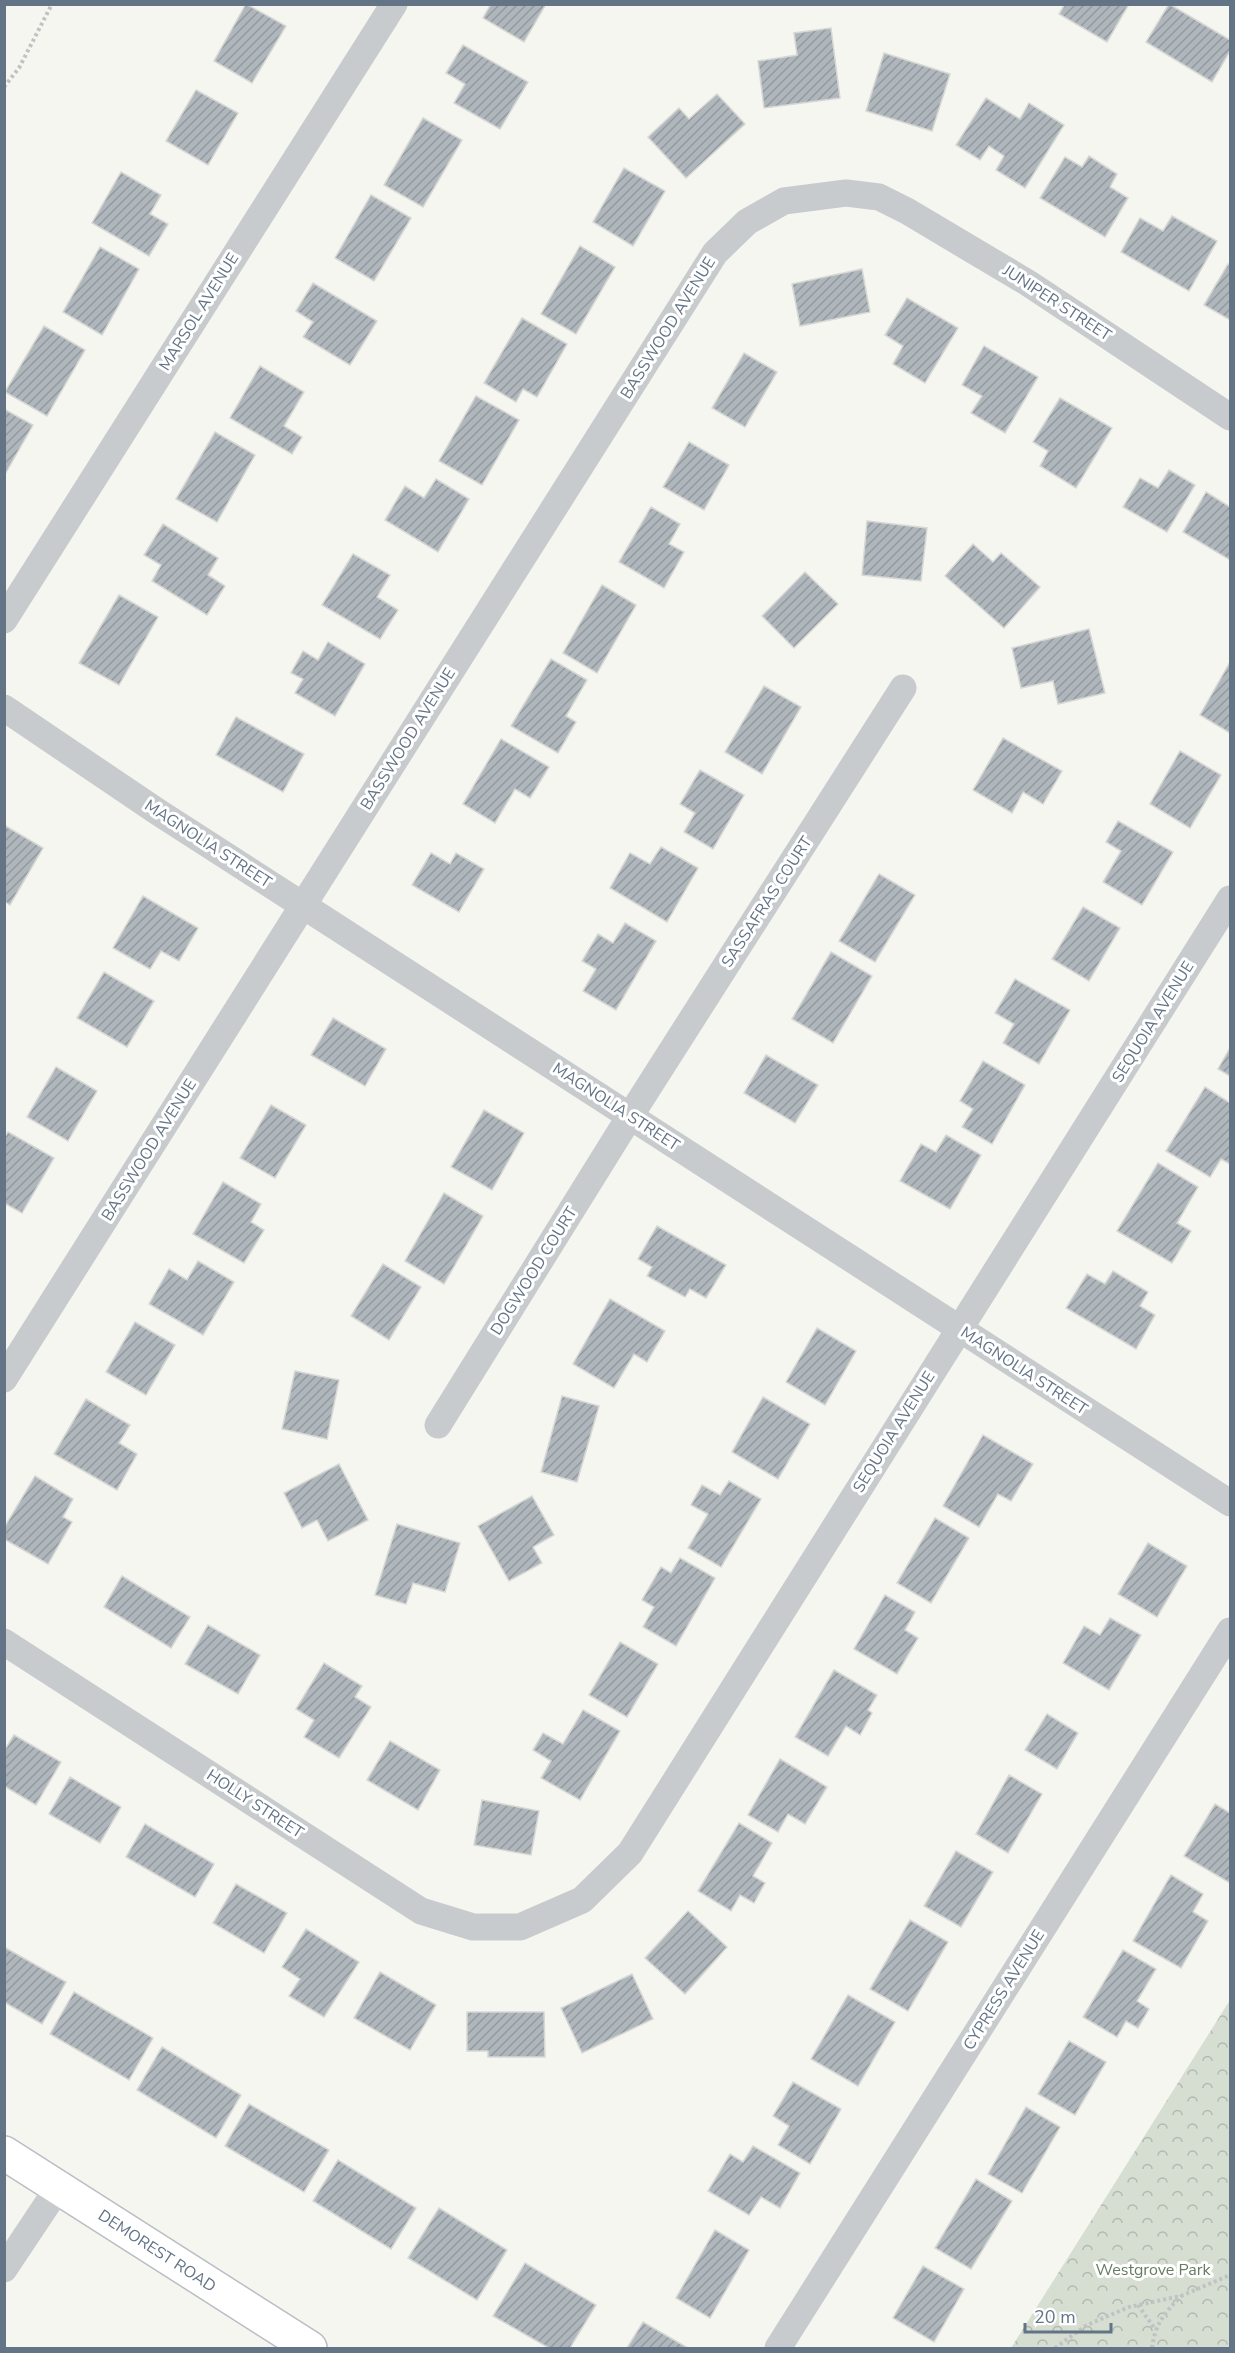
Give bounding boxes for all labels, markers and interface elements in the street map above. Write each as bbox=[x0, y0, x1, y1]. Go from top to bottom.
street label: MARSOL AVENUE bbox=[154, 249, 244, 375]
street label: BASSWOOD AVENUE bbox=[615, 253, 721, 403]
street label: JUNIPER STREET bbox=[998, 259, 1116, 346]
street label: BASSWOOD AVENUE bbox=[355, 664, 461, 814]
street label: MAGNOLIA STREET bbox=[140, 795, 276, 894]
street label: SASSAFRAS COURT bbox=[716, 832, 818, 972]
street label: SEQUOIA AVENUE bbox=[1107, 957, 1199, 1087]
street label: MAGNOLIA STREET bbox=[548, 1058, 684, 1157]
street label: BASSWOOD AVENUE bbox=[96, 1075, 202, 1225]
street label: DOGWOOD COURT bbox=[485, 1202, 583, 1340]
street label: MAGNOLIA STREET bbox=[956, 1322, 1092, 1421]
street label: SEQUOIA AVENUE bbox=[848, 1367, 940, 1497]
street label: HOLLY STREET bbox=[202, 1764, 308, 1844]
street label: CYPRESS AVENUE bbox=[958, 1926, 1050, 2054]
street label: DEMOREST ROAD bbox=[94, 2205, 220, 2297]
park label: Westgrove Park bbox=[1096, 2259, 1211, 2281]
scale bar bbox=[1025, 2296, 1110, 2334]
text: 20 m bbox=[1034, 2305, 1076, 2329]

